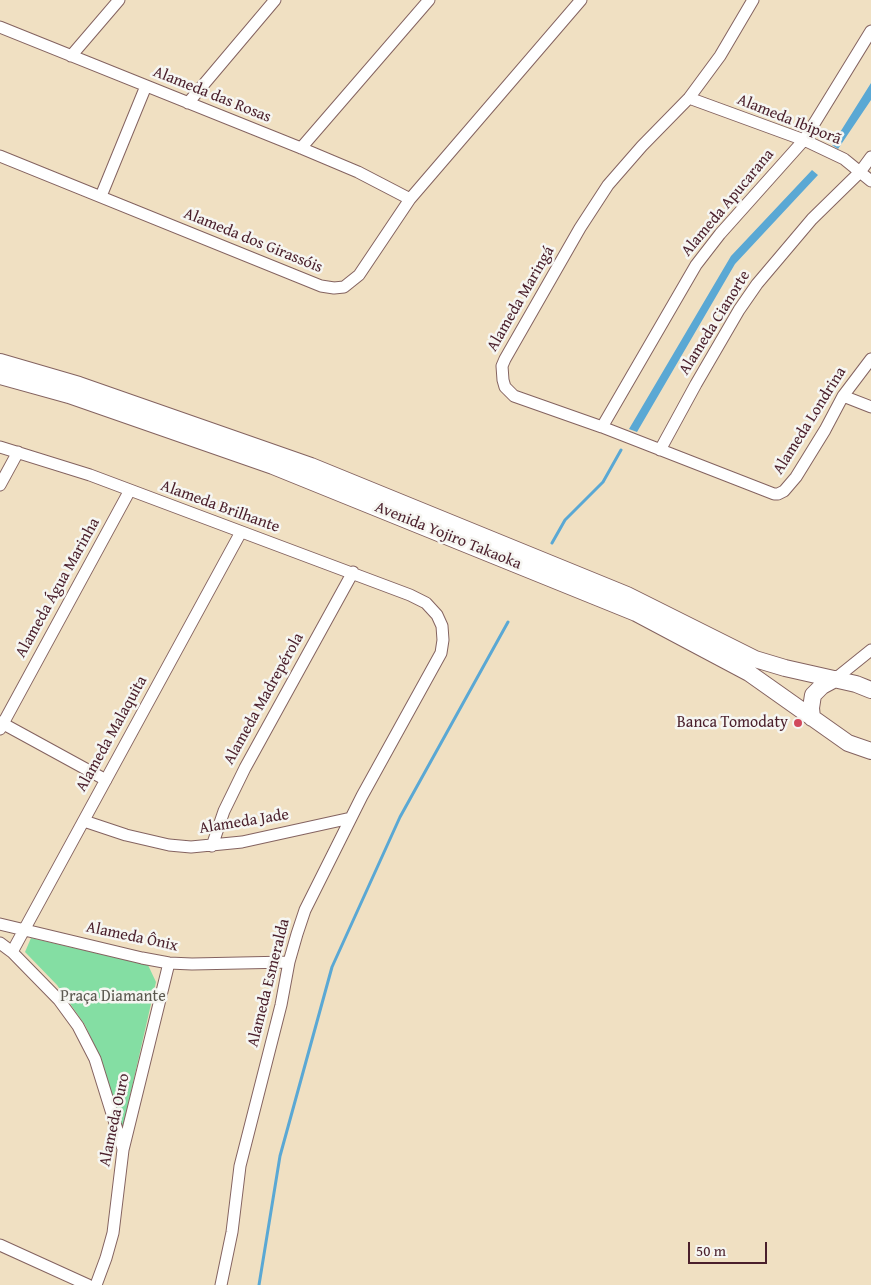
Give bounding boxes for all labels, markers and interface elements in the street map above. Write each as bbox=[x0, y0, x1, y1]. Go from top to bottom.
street label: Alameda das Rosas bbox=[150, 63, 274, 127]
street label: Alameda Ibiporã bbox=[734, 90, 844, 150]
street label: Alameda Apucarana bbox=[678, 145, 778, 261]
street label: Alameda dos Girassóis bbox=[181, 204, 325, 278]
street label: Alameda Maringá bbox=[483, 243, 559, 355]
street label: Alameda Cianorte bbox=[675, 267, 755, 379]
street label: Alameda Londrina bbox=[769, 364, 851, 478]
street label: Alameda Brilhante bbox=[158, 477, 282, 537]
street label: Avenida Yojiro Takaoka bbox=[372, 498, 524, 574]
street label: Alameda Água Marinha bbox=[12, 515, 104, 661]
street label: Alameda Madrepérola bbox=[220, 630, 308, 768]
street label: Alameda Malaquita bbox=[72, 673, 152, 795]
place label: Banca Tomodaty bbox=[677, 713, 788, 733]
marker: Banca Tomodaty bbox=[792, 717, 804, 729]
street label: Alameda Jade bbox=[198, 805, 290, 839]
street label: Alameda Esmeralda bbox=[244, 917, 294, 1049]
street label: Alameda Ônix bbox=[84, 918, 180, 956]
park label: Praça Diamante bbox=[60, 987, 166, 1007]
street label: Alameda Ouro bbox=[96, 1072, 134, 1168]
scale bar bbox=[691, 1232, 770, 1264]
text: 50 m bbox=[696, 1240, 726, 1261]

